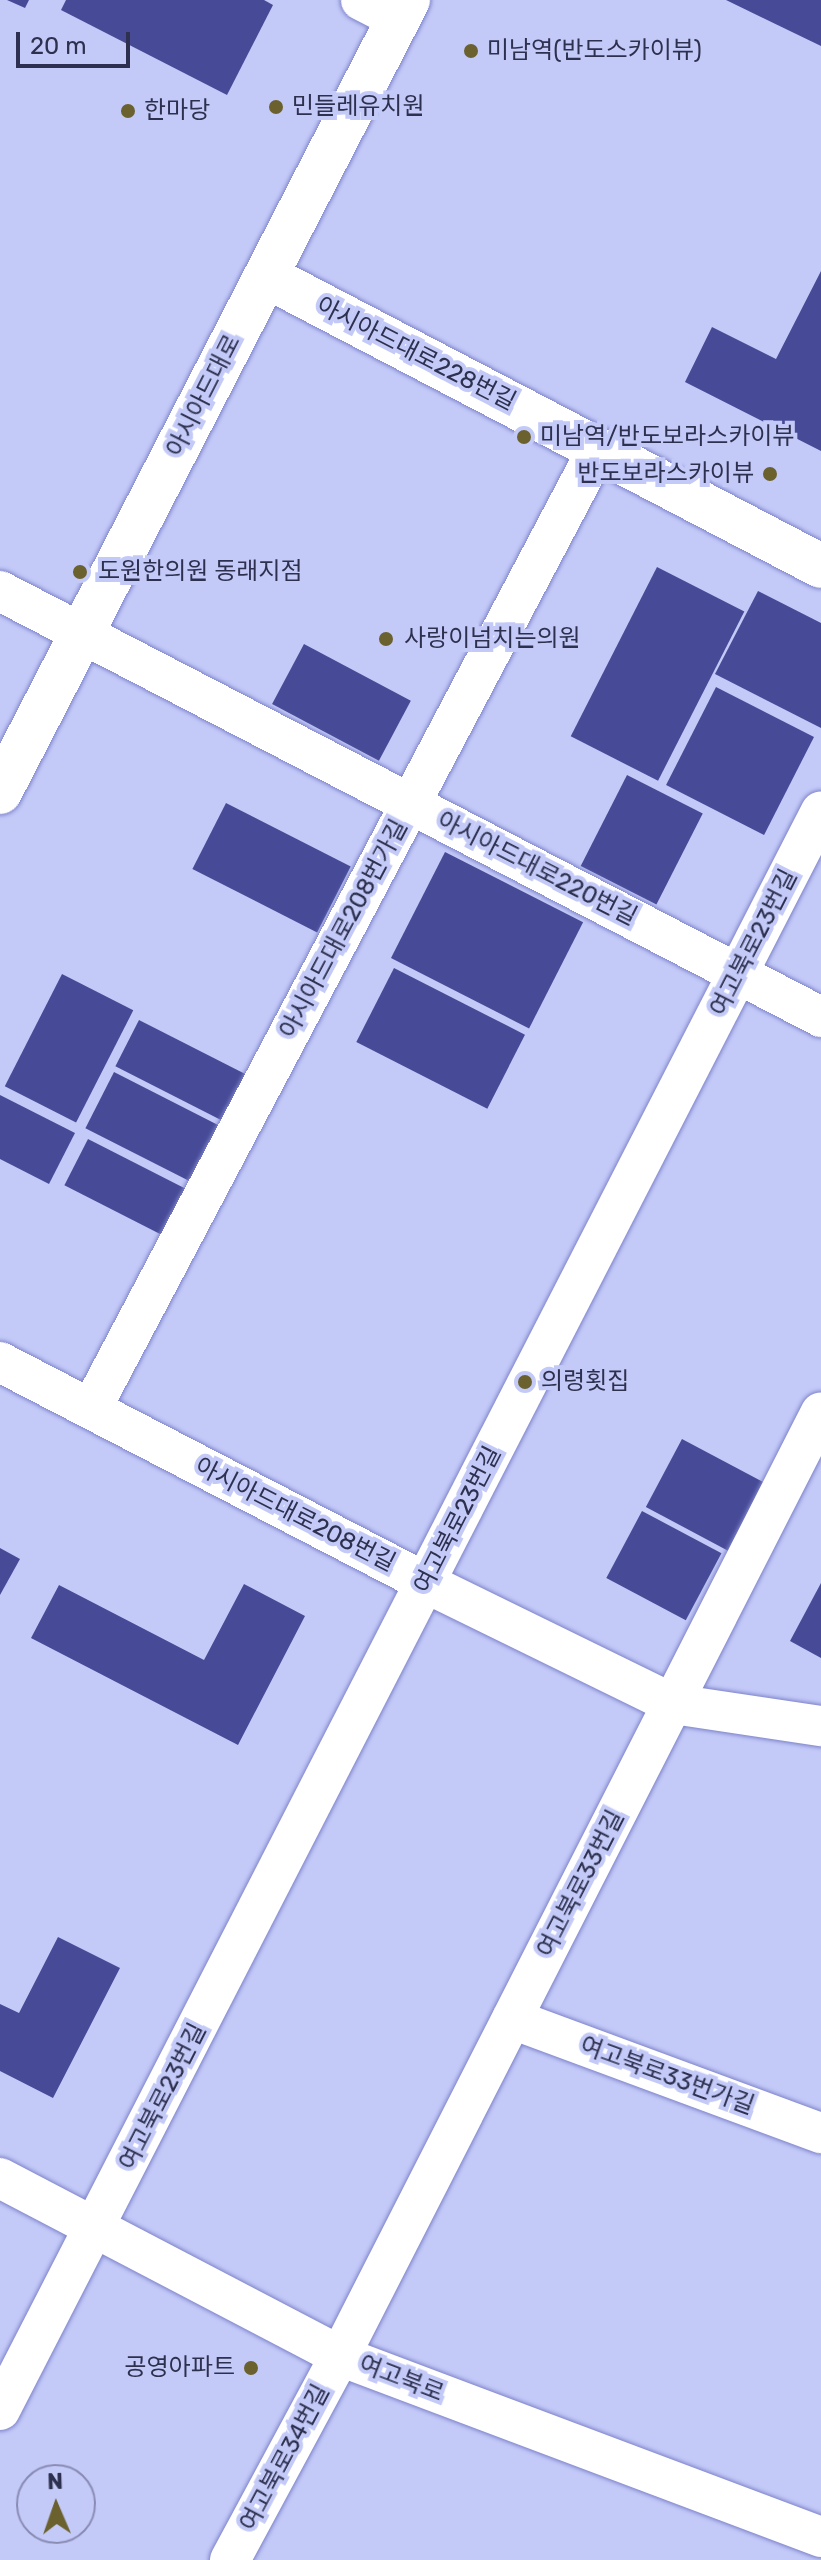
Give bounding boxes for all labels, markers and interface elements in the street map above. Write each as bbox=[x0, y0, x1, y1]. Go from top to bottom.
scale bar bbox=[20, 16, 134, 66]
text: 20 m bbox=[30, 32, 87, 60]
place label: 미남역(반도스카이뷰) bbox=[487, 37, 702, 65]
marker: 미남역(반도스카이뷰) bbox=[462, 42, 480, 60]
place label: 민들레유치원 bbox=[292, 93, 424, 121]
place label: 한마당 bbox=[144, 97, 210, 125]
marker: 민들레유치원 bbox=[267, 98, 285, 116]
marker: 한마당 bbox=[119, 102, 137, 120]
street label: 아시아드대로228번길 bbox=[311, 291, 521, 417]
street label: 아시아드대로 bbox=[161, 330, 247, 462]
place label: 미남역/반도보라스카이뷰 bbox=[540, 423, 794, 451]
marker: 미남역/반도보라스카이뷰 bbox=[515, 428, 533, 446]
place label: 반도보라스카이뷰 bbox=[577, 460, 754, 488]
marker: 반도보라스카이뷰 bbox=[761, 465, 779, 483]
place label: 도원한의원 동래지점 bbox=[98, 558, 303, 586]
marker: 도원한의원 동래지점 bbox=[69, 561, 91, 583]
place label: 사랑이넘치는의원 bbox=[404, 625, 581, 653]
marker: 사랑이넘치는의원 bbox=[375, 628, 397, 650]
street label: 아시아드대로220번길 bbox=[432, 806, 642, 932]
street label: 아시아드대로208번가길 bbox=[274, 815, 414, 1043]
street label: 여고북로23번길 bbox=[705, 865, 803, 1021]
place label: 의령횟집 bbox=[541, 1368, 629, 1396]
marker: 의령횟집 bbox=[516, 1373, 534, 1391]
street label: 여고북로23번길 bbox=[409, 1442, 507, 1598]
street label: 아시아드대로208번길 bbox=[190, 1452, 400, 1578]
street label: 여고북로33번길 bbox=[532, 1806, 630, 1962]
street label: 여고북로23번길 bbox=[114, 2019, 212, 2175]
street label: 여고북로33번가길 bbox=[576, 2031, 758, 2121]
street label: 여고북로 bbox=[355, 2350, 447, 2408]
place label: 공영아파트 bbox=[125, 2354, 235, 2382]
marker: 공영아파트 bbox=[242, 2359, 260, 2377]
street label: 여고북로34번길 bbox=[234, 2380, 336, 2536]
north arrow bbox=[16, 2464, 96, 2544]
text: N bbox=[47, 2468, 64, 2495]

